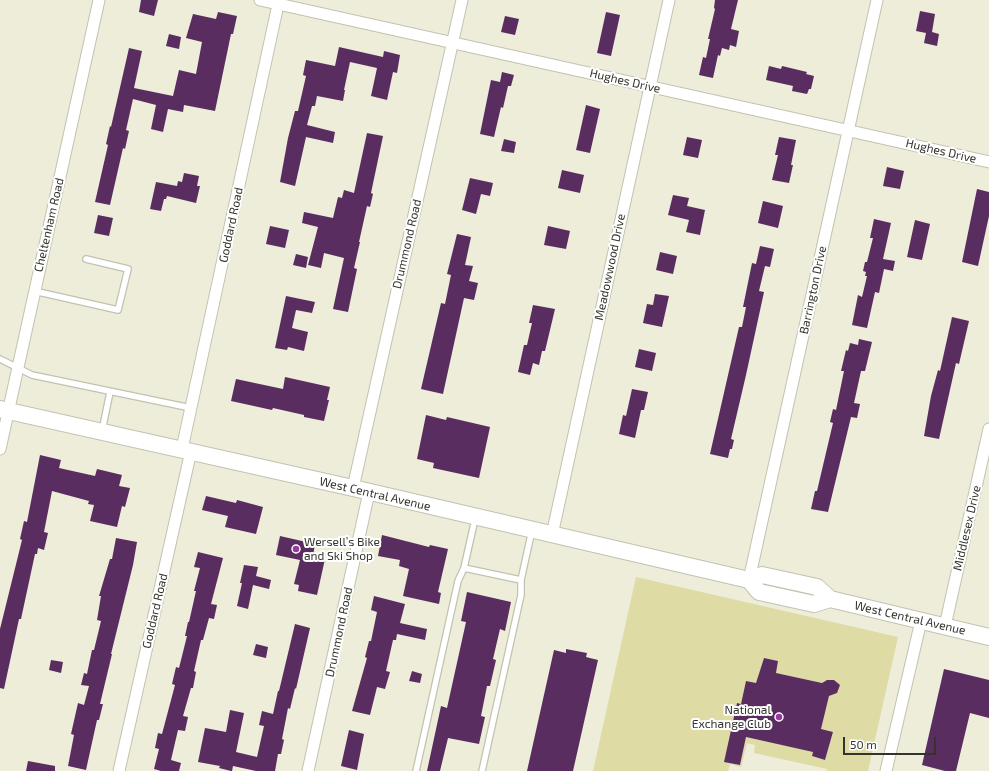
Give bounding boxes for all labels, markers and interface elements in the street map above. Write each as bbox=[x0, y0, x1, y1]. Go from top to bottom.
street label: Hughes Drive bbox=[588, 66, 662, 96]
street label: Hughes Drive bbox=[904, 136, 978, 166]
street label: Cheltenham Road bbox=[31, 177, 67, 273]
street label: Goddard Road bbox=[216, 186, 246, 264]
street label: Drummond Road bbox=[390, 198, 424, 290]
street label: Meadowwood Drive bbox=[592, 212, 628, 322]
street label: Barrington Drive bbox=[797, 245, 829, 335]
street label: West Central Avenue bbox=[318, 474, 432, 514]
street label: Middlesex Drive bbox=[950, 484, 984, 572]
place label: Wersell’s Bike and Ski Shop bbox=[304, 535, 380, 563]
marker: Wersell’s Bike and Ski Shop bbox=[291, 544, 301, 554]
street label: Goddard Road bbox=[139, 572, 171, 650]
street label: Drummond Road bbox=[322, 586, 356, 678]
street label: West Central Avenue bbox=[853, 598, 967, 638]
place label: National Exchange Club bbox=[692, 703, 771, 731]
marker: National Exchange Club bbox=[774, 712, 784, 722]
scale bar bbox=[845, 729, 938, 755]
text: 50 m bbox=[850, 737, 877, 751]

